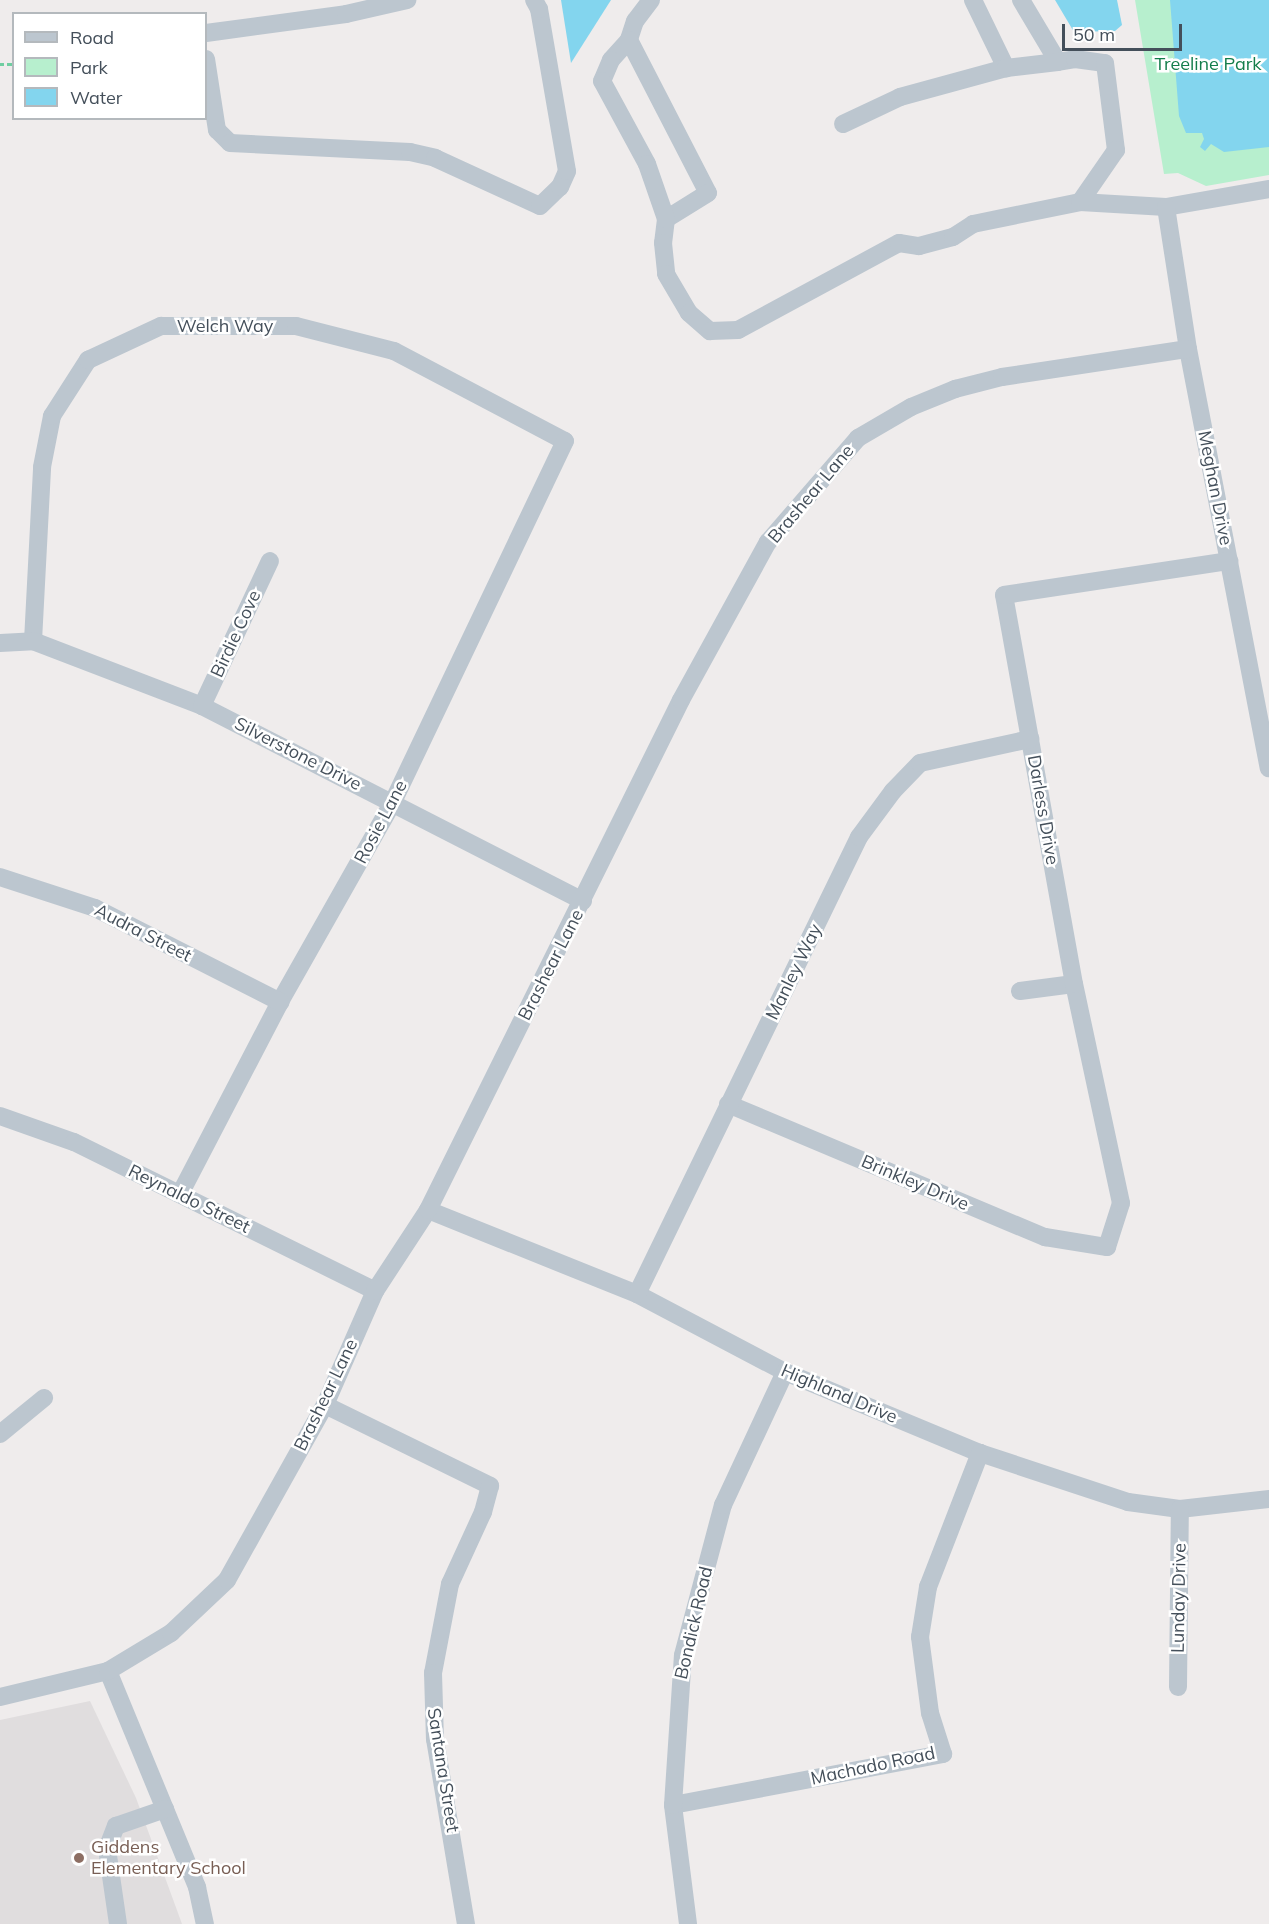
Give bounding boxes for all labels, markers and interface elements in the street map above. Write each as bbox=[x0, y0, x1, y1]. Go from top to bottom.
legend bbox=[12, 12, 207, 120]
scale bar bbox=[1065, 12, 1185, 50]
text: 50 m bbox=[1073, 23, 1115, 46]
text: Road bbox=[70, 26, 114, 49]
park label: Treeline Park bbox=[1155, 53, 1261, 75]
text: Park bbox=[70, 56, 108, 79]
text: Water bbox=[70, 86, 122, 109]
street label: Welch Way bbox=[177, 315, 273, 337]
street label: Meghan Drive bbox=[1193, 429, 1237, 547]
street label: Brashear Lane bbox=[764, 440, 858, 548]
street label: Birdie Cove bbox=[206, 587, 266, 681]
street label: Silverstone Drive bbox=[231, 713, 365, 795]
street label: Darless Drive bbox=[1023, 754, 1063, 866]
street label: Rosie Lane bbox=[350, 777, 412, 867]
street label: Audra Street bbox=[91, 899, 195, 967]
street label: Brashear Lane bbox=[514, 906, 588, 1024]
street label: Manley Way bbox=[761, 920, 827, 1024]
street label: Brinkley Drive bbox=[858, 1151, 972, 1215]
street label: Reynaldo Street bbox=[125, 1160, 253, 1238]
street label: Brashear Lane bbox=[290, 1336, 362, 1454]
street label: Highland Drive bbox=[778, 1360, 900, 1428]
street label: Lunday Drive bbox=[1167, 1543, 1191, 1653]
street label: Bondick Road bbox=[671, 1564, 717, 1682]
street label: Santana Street bbox=[423, 1706, 463, 1834]
street label: Machado Road bbox=[809, 1742, 937, 1790]
place label: Giddens Elementary School bbox=[91, 1837, 246, 1880]
marker: Giddens Elementary School bbox=[72, 1851, 86, 1865]

